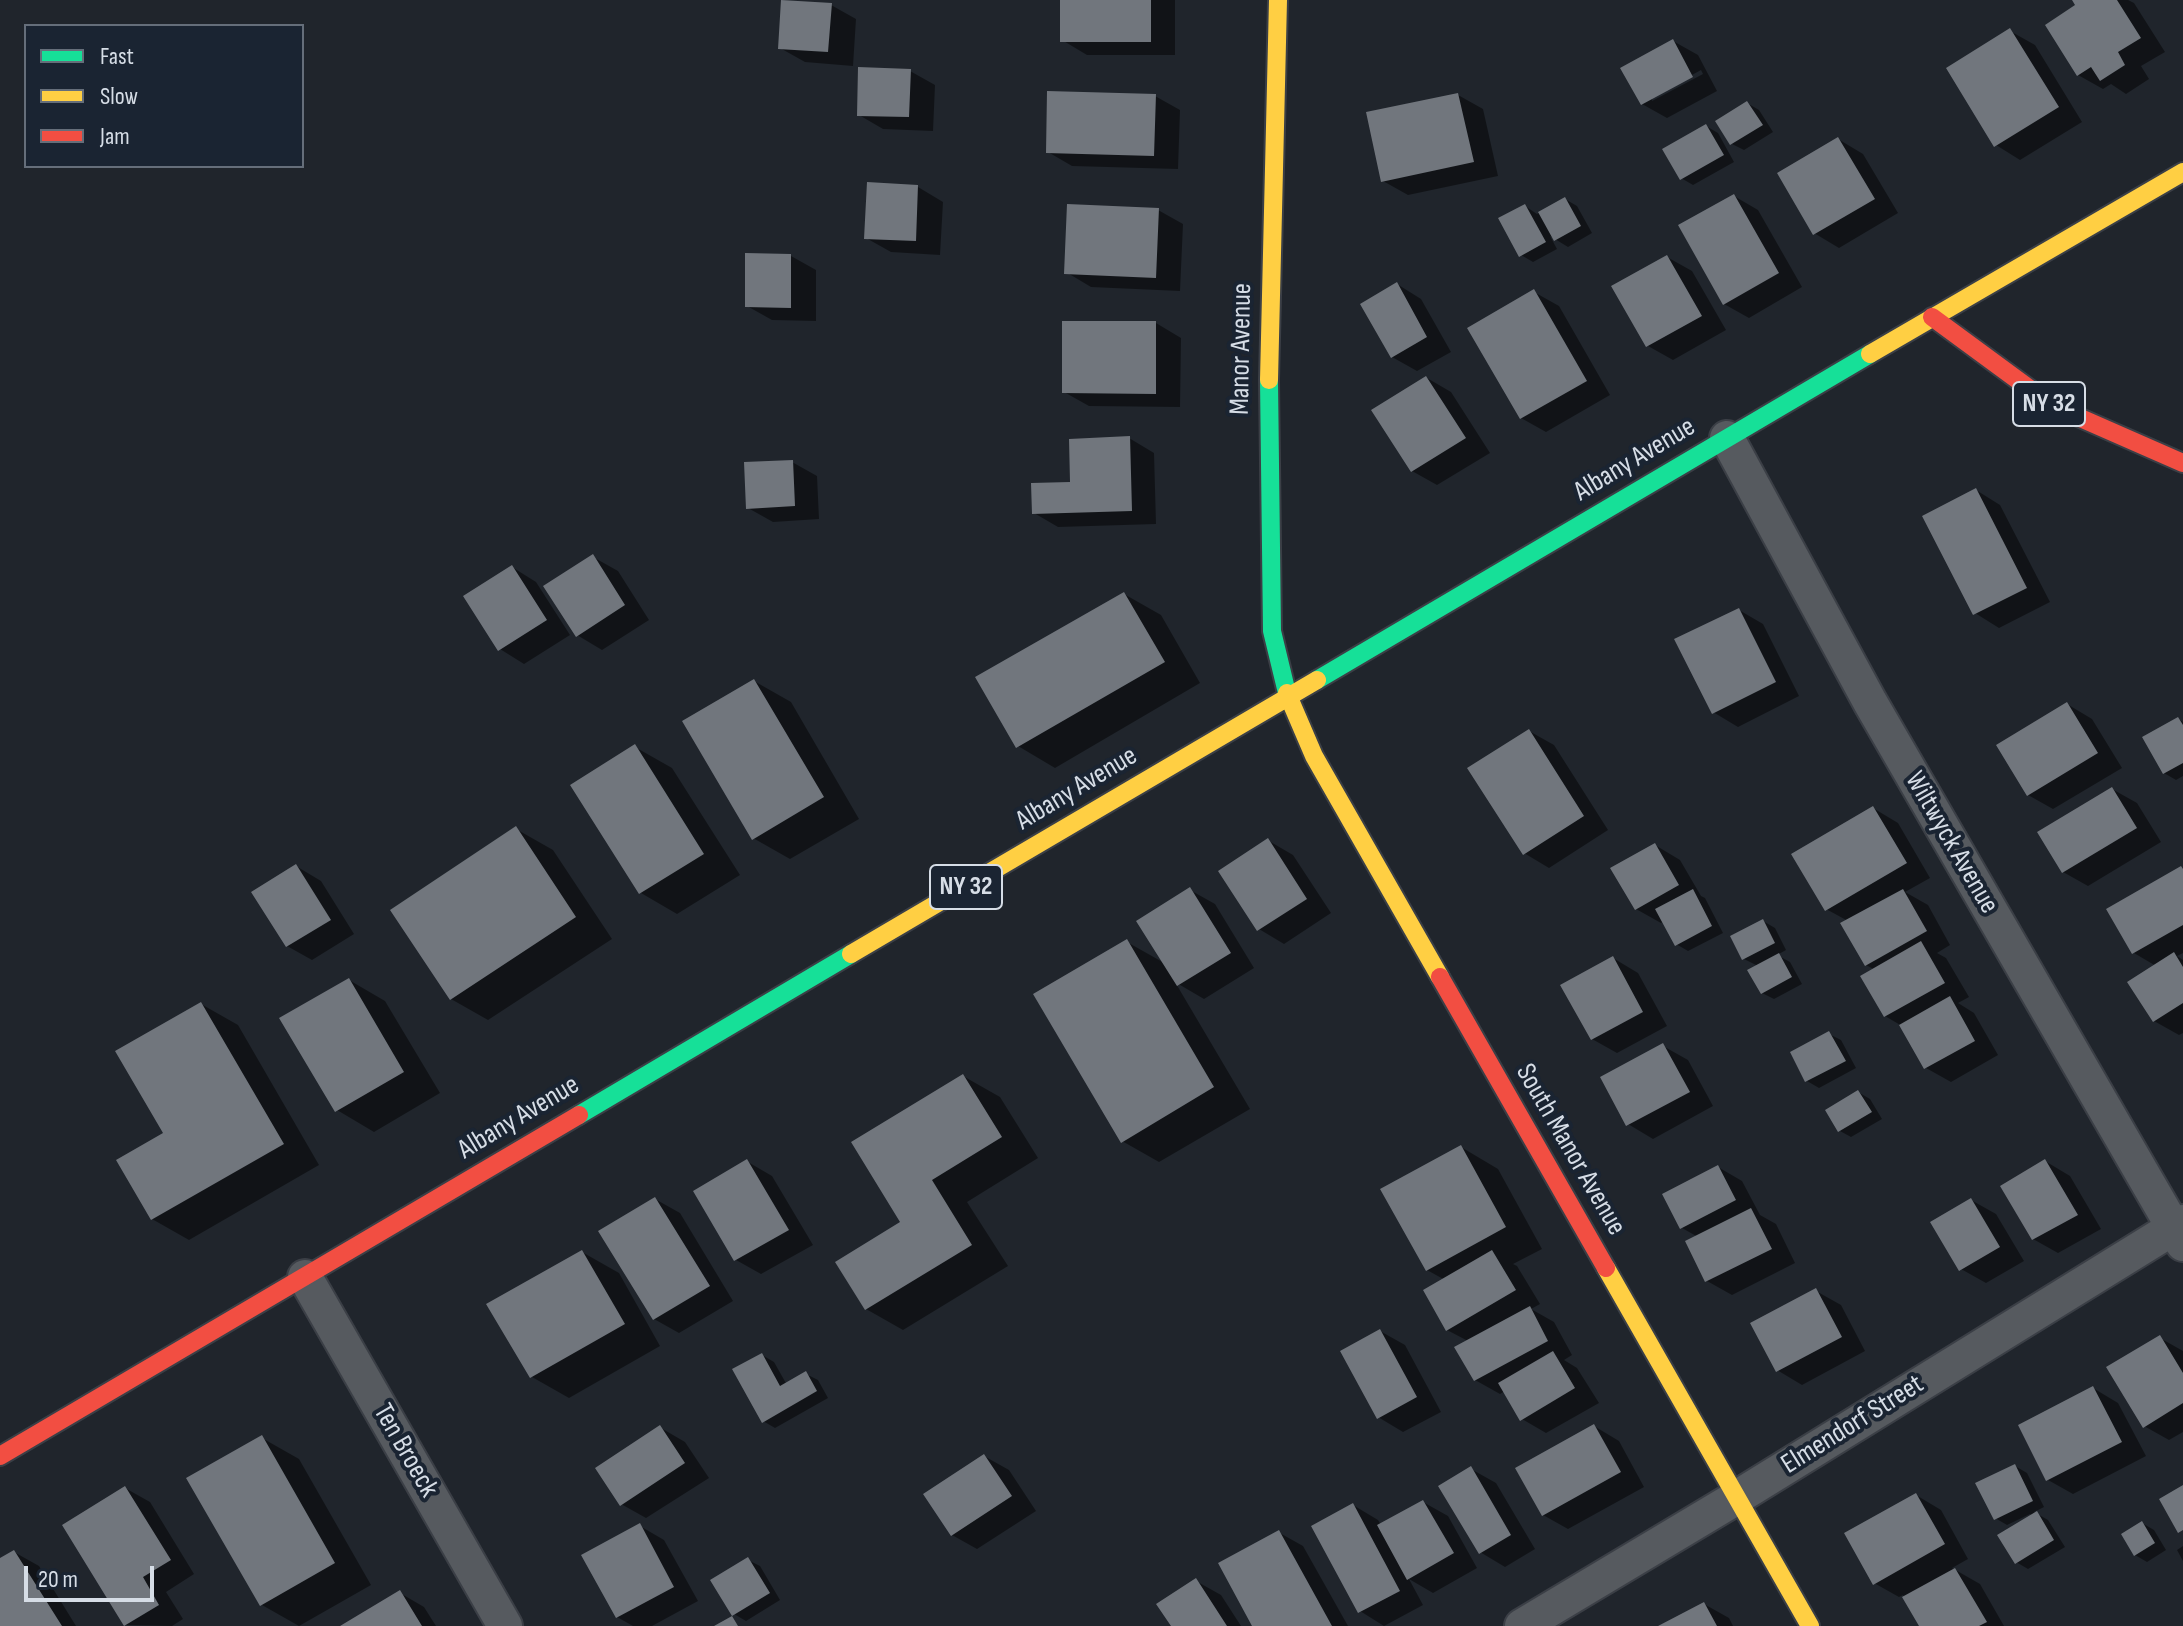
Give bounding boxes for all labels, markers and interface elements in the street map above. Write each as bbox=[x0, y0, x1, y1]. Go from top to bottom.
legend bbox=[24, 24, 304, 168]
text: Fast bbox=[100, 42, 134, 71]
text: Slow bbox=[100, 82, 138, 111]
text: Jam bbox=[100, 122, 130, 151]
street label: Manor Avenue bbox=[1224, 283, 1260, 415]
road number: NY 32 bbox=[2013, 382, 2085, 426]
street label: Albany Avenue bbox=[1568, 411, 1702, 509]
street label: Albany Avenue bbox=[1010, 740, 1144, 838]
street label: Wiltwyck Avenue bbox=[1897, 766, 2005, 920]
road number: NY 32 bbox=[930, 865, 1002, 909]
street label: South Manor Avenue bbox=[1507, 1058, 1633, 1242]
street label: Albany Avenue bbox=[452, 1069, 586, 1167]
street label: Elmendorf Street bbox=[1776, 1368, 1930, 1482]
street label: Ten Broeck bbox=[365, 1398, 445, 1504]
scale bar bbox=[28, 1550, 158, 1600]
text: 20 m bbox=[38, 1565, 78, 1594]

